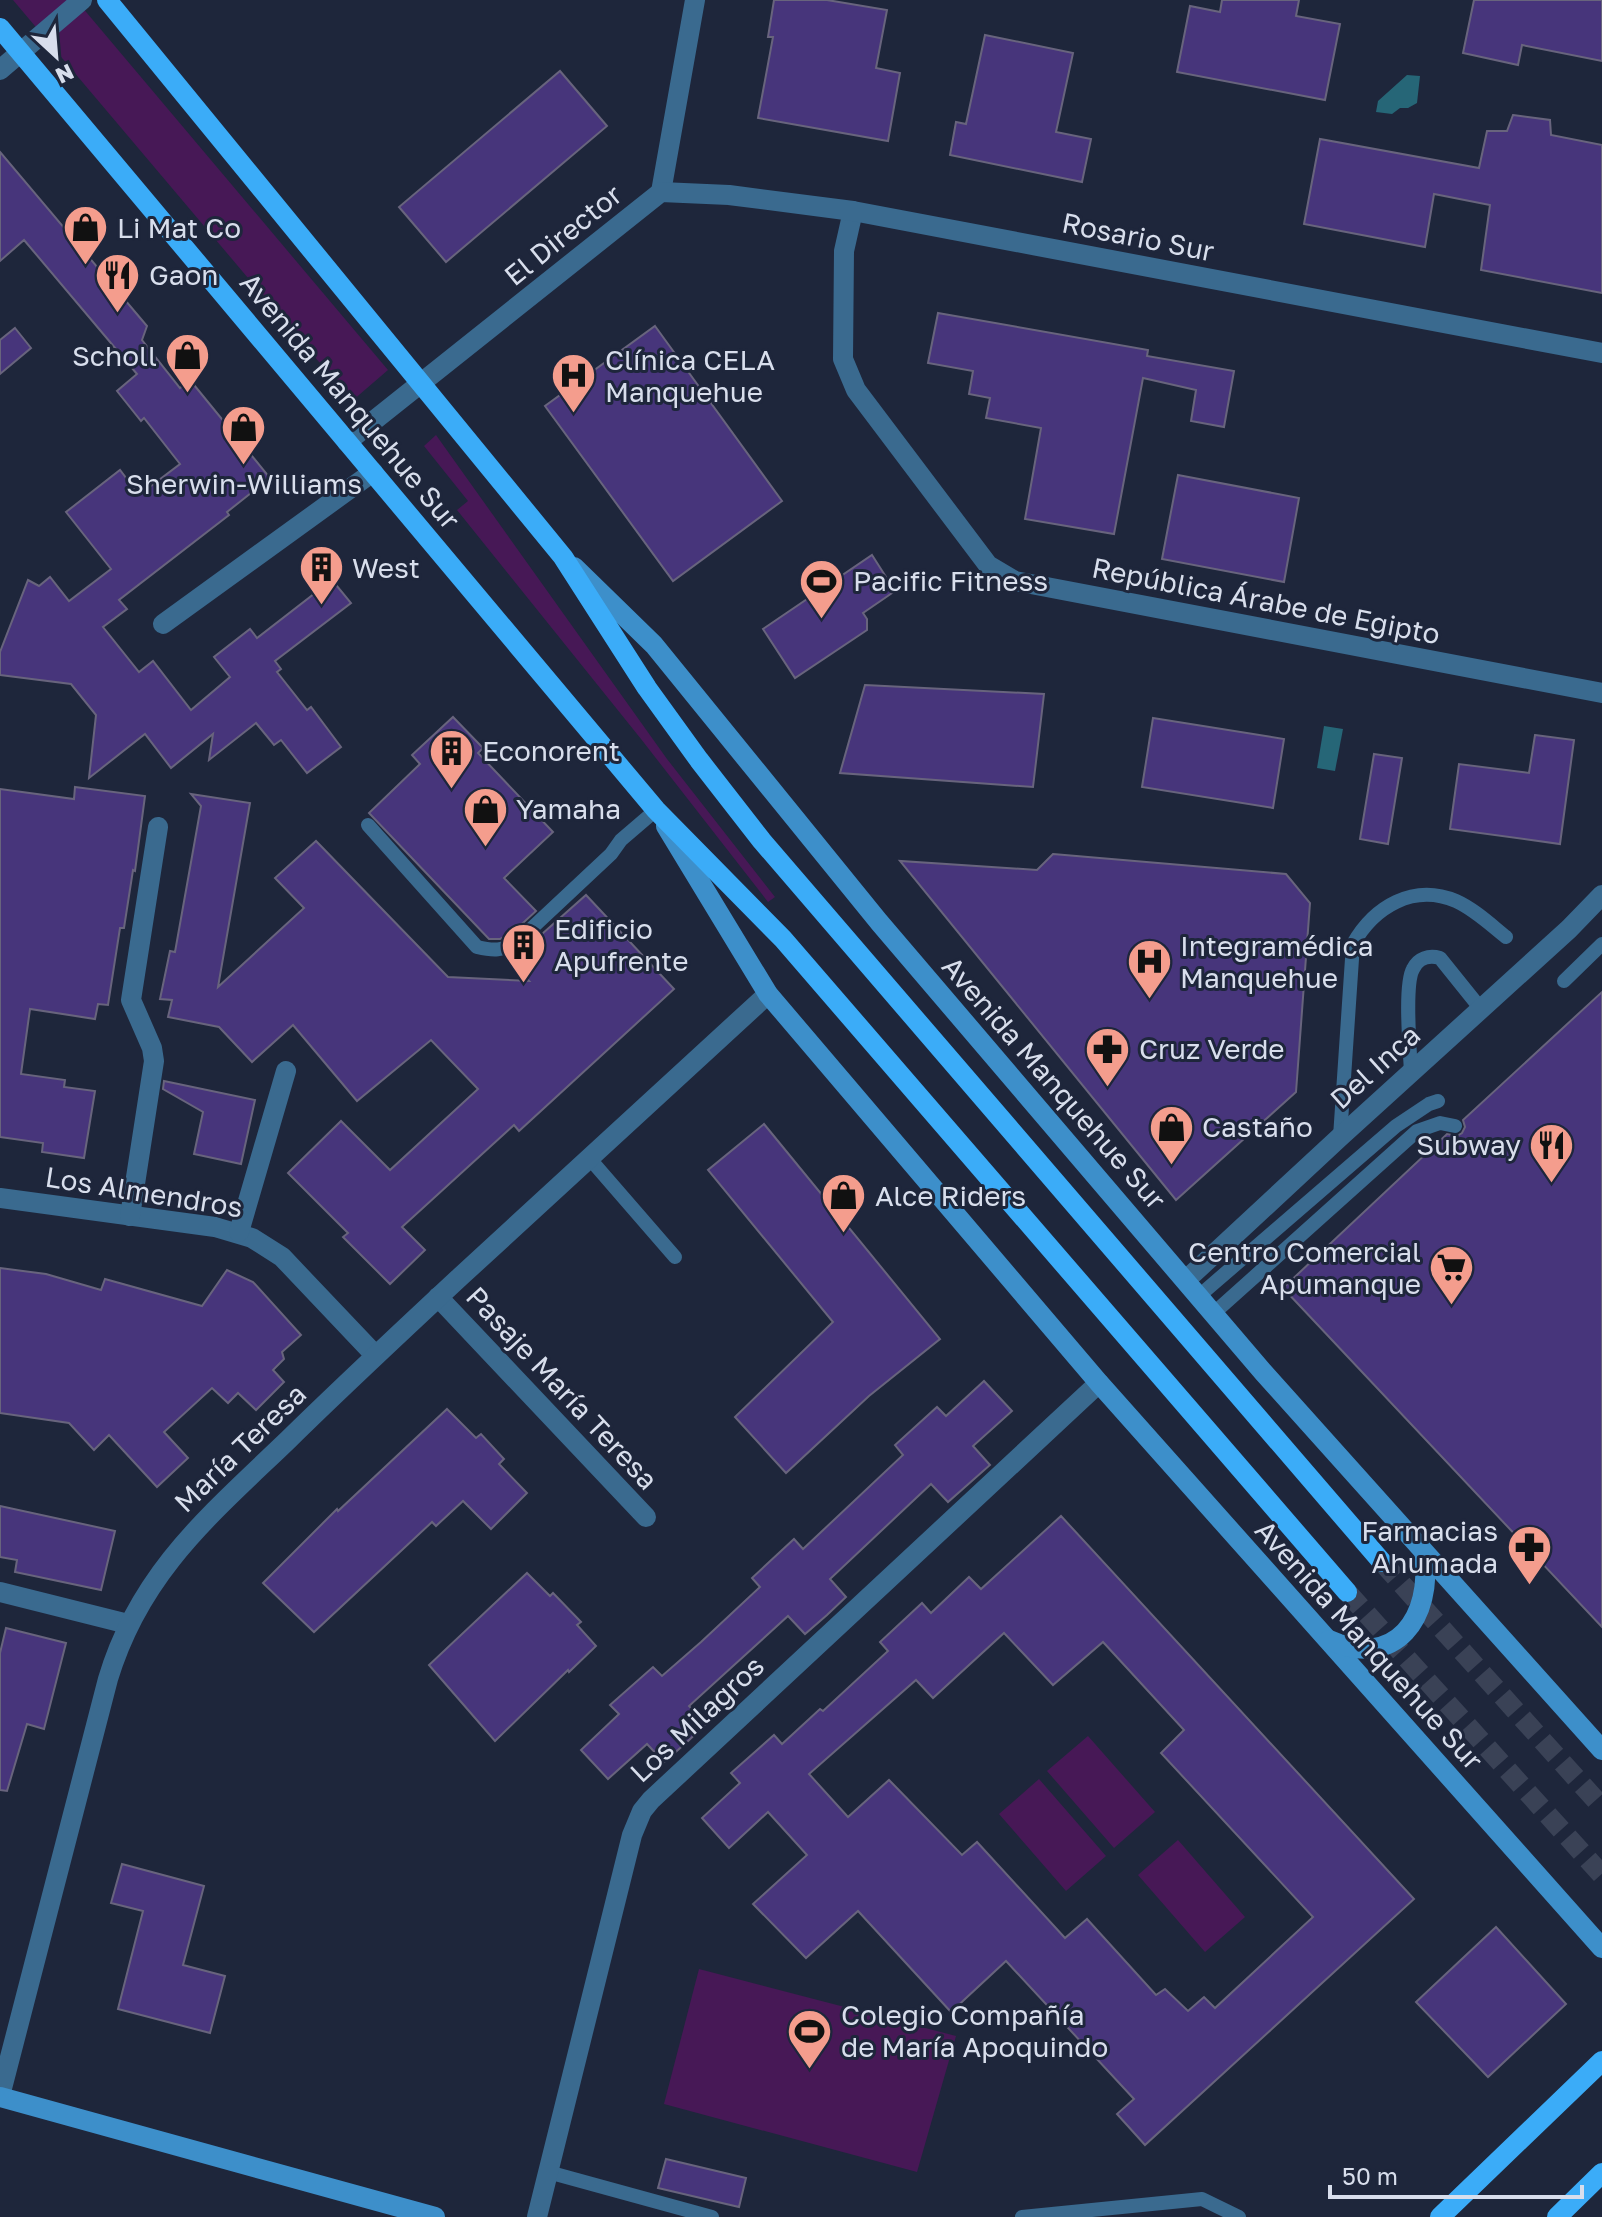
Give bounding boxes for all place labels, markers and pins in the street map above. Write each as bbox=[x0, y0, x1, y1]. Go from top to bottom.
shop icon: Li Mat Co bbox=[62, 204, 110, 267]
place label: Li Mat Co bbox=[117, 211, 241, 244]
restaurant icon: Gaon bbox=[94, 251, 142, 314]
place label: Gaon bbox=[149, 258, 219, 291]
shop icon: Scholl bbox=[164, 332, 212, 395]
place label: Scholl bbox=[72, 339, 157, 372]
place label: Clínica CELA Manquehue bbox=[605, 343, 775, 408]
hospital icon: Clínica CELA Manquehue bbox=[550, 352, 598, 415]
shop icon: Sherwin-Williams bbox=[220, 403, 268, 466]
place label: Sherwin-Williams bbox=[126, 467, 362, 500]
building icon: West bbox=[297, 544, 345, 607]
place label: West bbox=[352, 551, 420, 584]
sports icon: Pacific Fitness bbox=[798, 557, 846, 620]
place label: Pacific Fitness bbox=[853, 564, 1048, 597]
building icon: Econorent bbox=[427, 727, 475, 790]
place label: Econorent bbox=[482, 734, 620, 767]
shop icon: Yamaha bbox=[461, 785, 509, 848]
place label: Yamaha bbox=[516, 792, 621, 825]
place label: Edificio Apufrente bbox=[554, 912, 688, 977]
building icon: Edificio Apufrente bbox=[499, 921, 547, 984]
place label: Integramédica Manquehue bbox=[1180, 929, 1374, 994]
hospital icon: Integramédica Manquehue bbox=[1125, 938, 1173, 1001]
pharmacy icon: Cruz Verde bbox=[1084, 1025, 1132, 1088]
place label: Cruz Verde bbox=[1139, 1032, 1285, 1065]
shop icon: Castaño bbox=[1147, 1103, 1195, 1166]
place label: Castaño bbox=[1202, 1110, 1313, 1143]
restaurant icon: Subway bbox=[1528, 1121, 1576, 1184]
place label: Subway bbox=[1416, 1128, 1521, 1161]
shop icon: Alce Riders bbox=[820, 1172, 868, 1235]
place label: Alce Riders bbox=[875, 1179, 1026, 1212]
place label: Centro Comercial Apumanque bbox=[1188, 1235, 1421, 1300]
supermarket icon: Centro Comercial Apumanque bbox=[1428, 1244, 1476, 1307]
place label: Farmacias Ahumada bbox=[1361, 1514, 1498, 1579]
pharmacy icon: Farmacias Ahumada bbox=[1505, 1523, 1553, 1586]
place label: Colegio Compañía de María Apoquindo bbox=[841, 1998, 1108, 2063]
sports icon: Colegio Compañía de María Apoquindo bbox=[786, 2007, 834, 2070]

